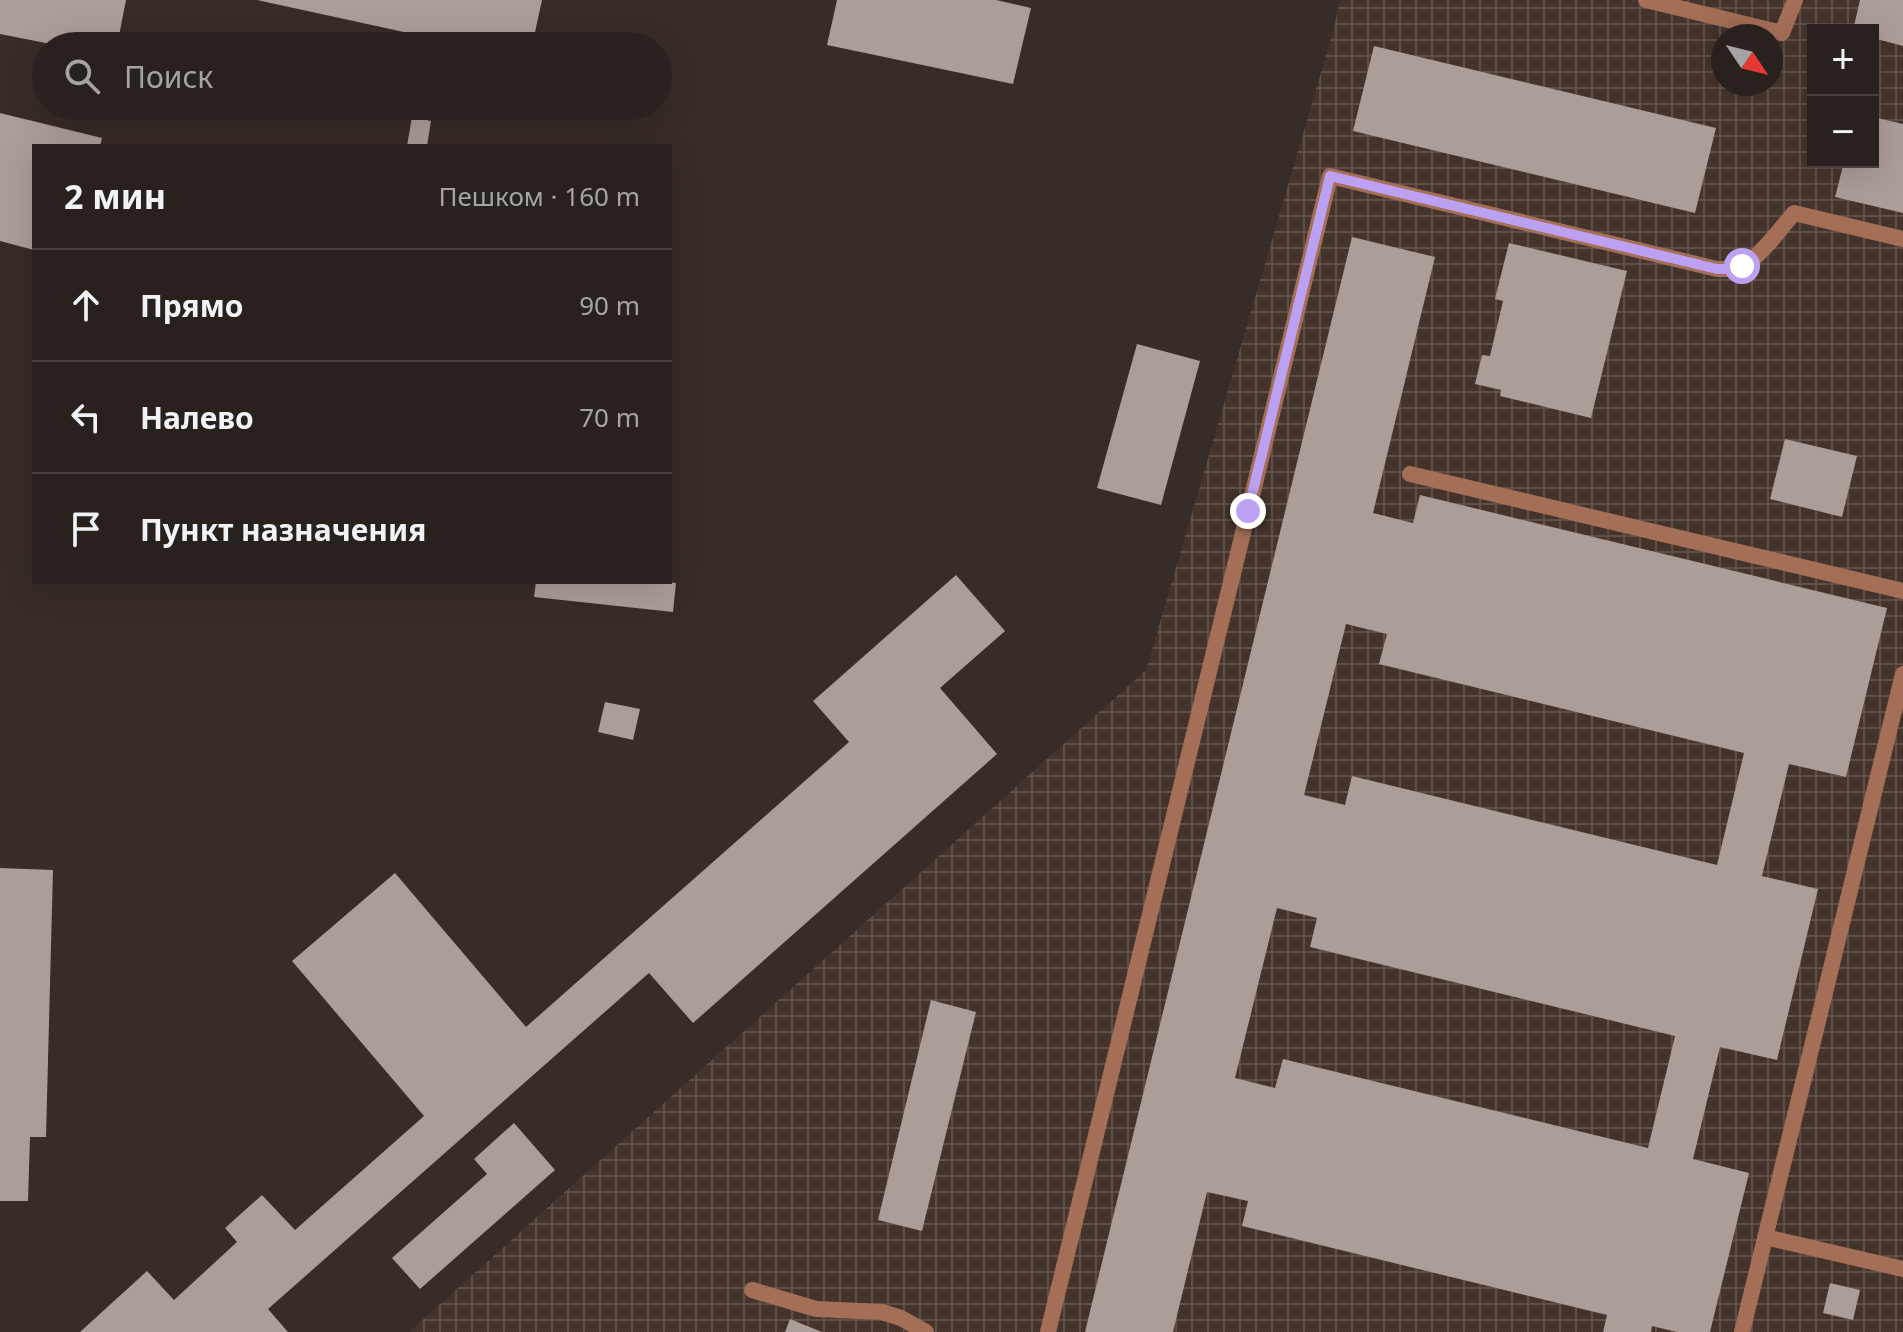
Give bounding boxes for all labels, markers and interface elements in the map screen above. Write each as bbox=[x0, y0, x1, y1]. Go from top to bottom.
north arrow bbox=[1711, 24, 1783, 96]
map controls bbox=[1807, 24, 1879, 168]
button: + bbox=[1807, 24, 1879, 96]
search box bbox=[32, 32, 672, 120]
icon: search bbox=[60, 54, 104, 98]
text: Поиск bbox=[124, 56, 213, 97]
button: − bbox=[1807, 96, 1879, 168]
text: 2 мин bbox=[64, 173, 166, 219]
text: Пешком · 160 m bbox=[438, 178, 640, 214]
route start bbox=[1724, 248, 1760, 284]
icon: ahead bbox=[64, 283, 108, 327]
text: Прямо bbox=[140, 285, 244, 326]
text: 90 m bbox=[579, 287, 640, 323]
icon: left bbox=[64, 395, 108, 439]
text: Налево bbox=[140, 397, 254, 438]
text: 70 m bbox=[579, 399, 640, 435]
route end bbox=[1230, 493, 1266, 529]
icon: arrive bbox=[64, 507, 108, 551]
text: Пункт назначения bbox=[140, 509, 426, 550]

